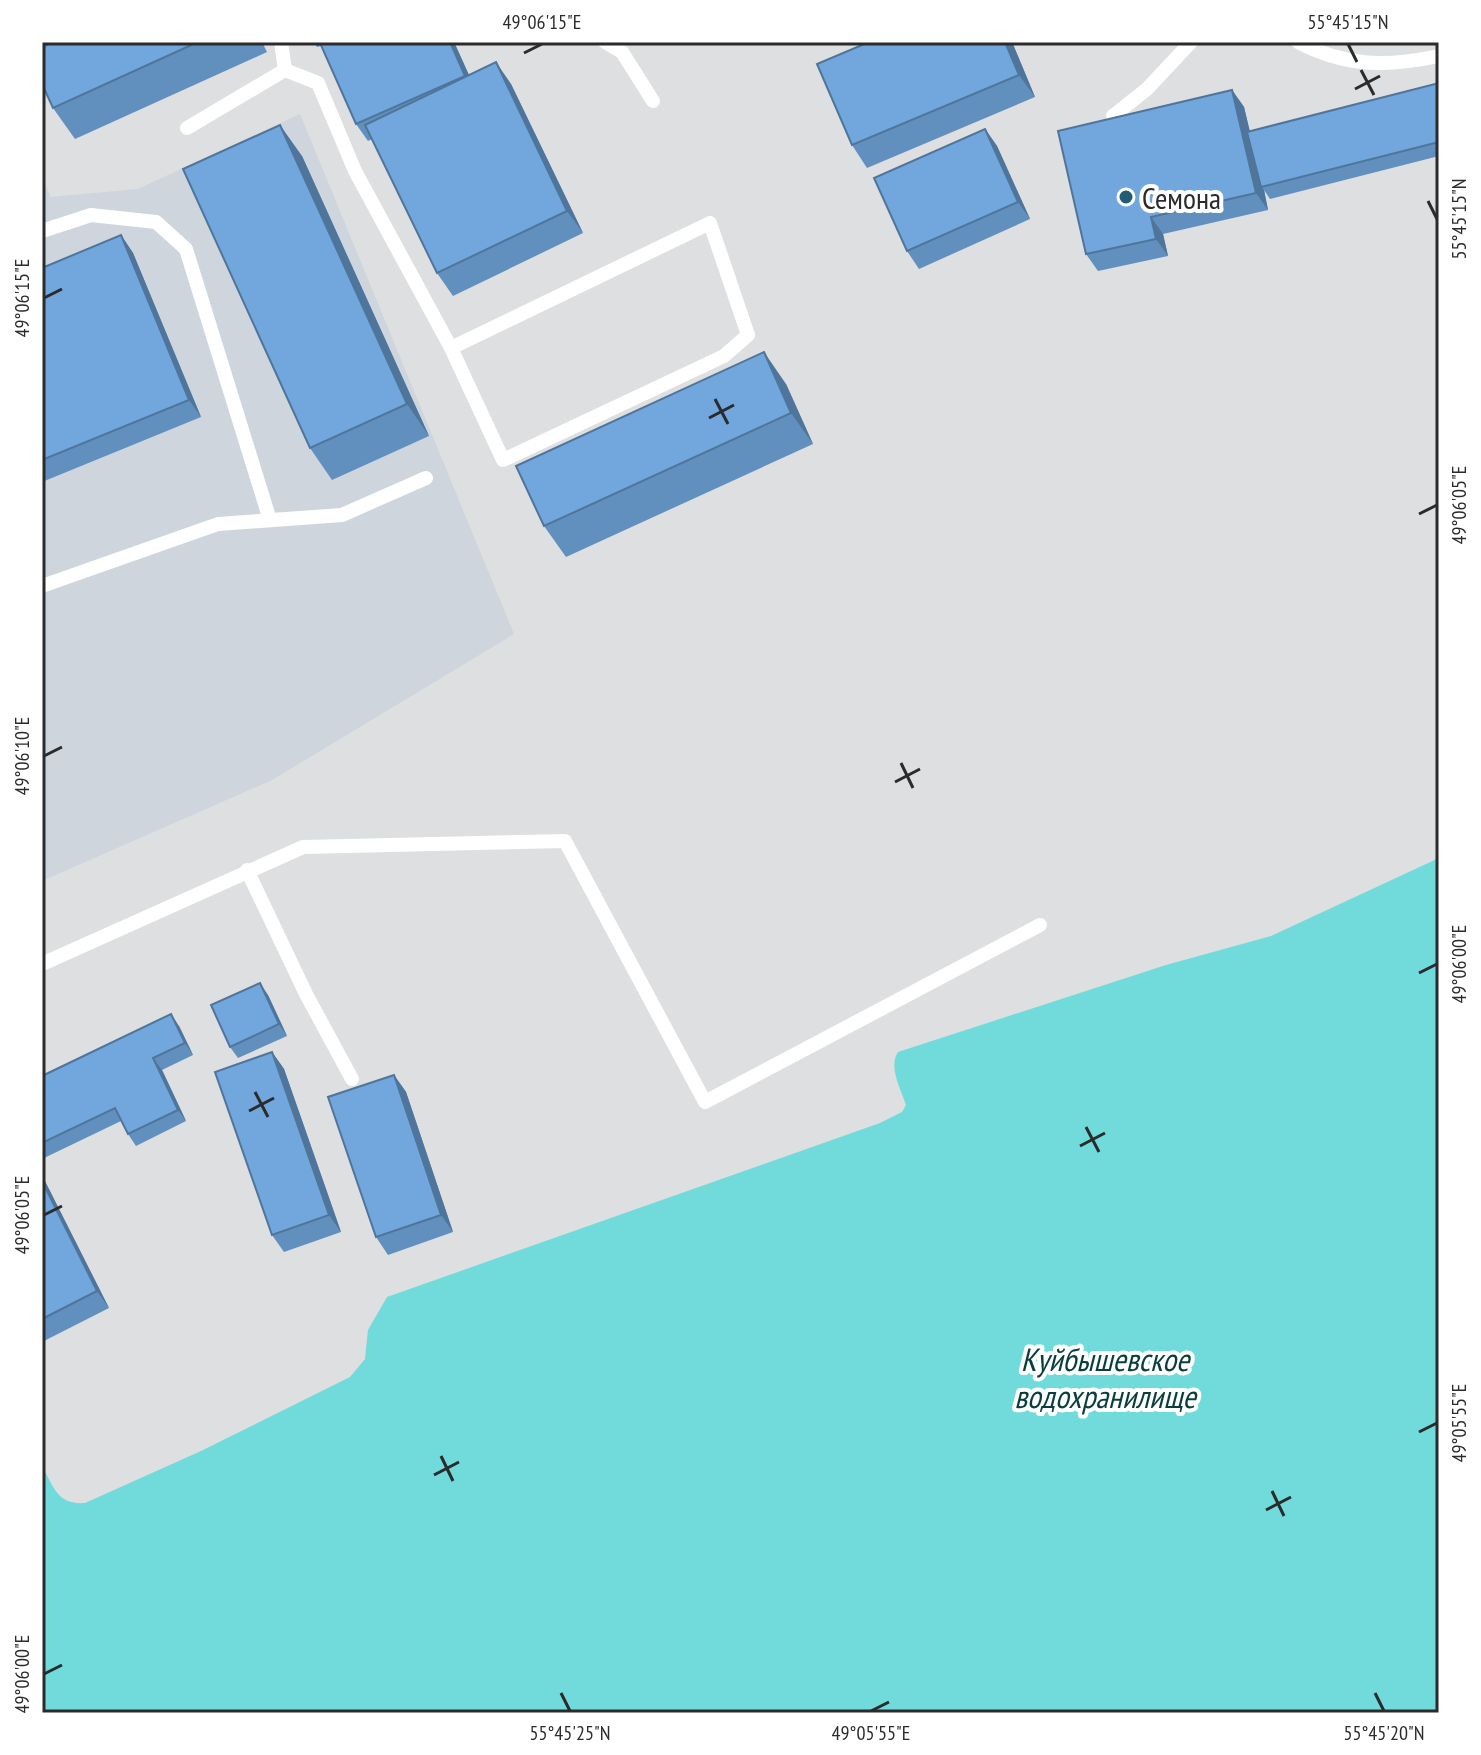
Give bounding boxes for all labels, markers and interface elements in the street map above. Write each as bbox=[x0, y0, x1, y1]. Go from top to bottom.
text: 49°06'15"E bbox=[503, 9, 581, 35]
text: 55°45'15"N bbox=[1308, 9, 1388, 35]
place label: Семона bbox=[1142, 178, 1221, 217]
text: 55°45'15"N bbox=[1446, 179, 1472, 259]
marker: Семона bbox=[1117, 188, 1135, 206]
text: 49°06'15"E bbox=[9, 259, 35, 337]
text: 49°06'05"E bbox=[1446, 466, 1472, 544]
text: 49°06'10"E bbox=[9, 717, 35, 795]
text: 49°06'00"E bbox=[1446, 925, 1472, 1003]
text: 49°06'05"E bbox=[9, 1176, 35, 1254]
water label: Куйбышевское водохранилище bbox=[1014, 1338, 1198, 1417]
text: 49°05'55"E bbox=[1446, 1384, 1472, 1462]
text: 49°06'00"E bbox=[9, 1635, 35, 1713]
text: 55°45'25"N bbox=[530, 1720, 610, 1746]
text: 49°05'55"E bbox=[832, 1720, 910, 1746]
text: 55°45'20"N bbox=[1344, 1720, 1424, 1746]

